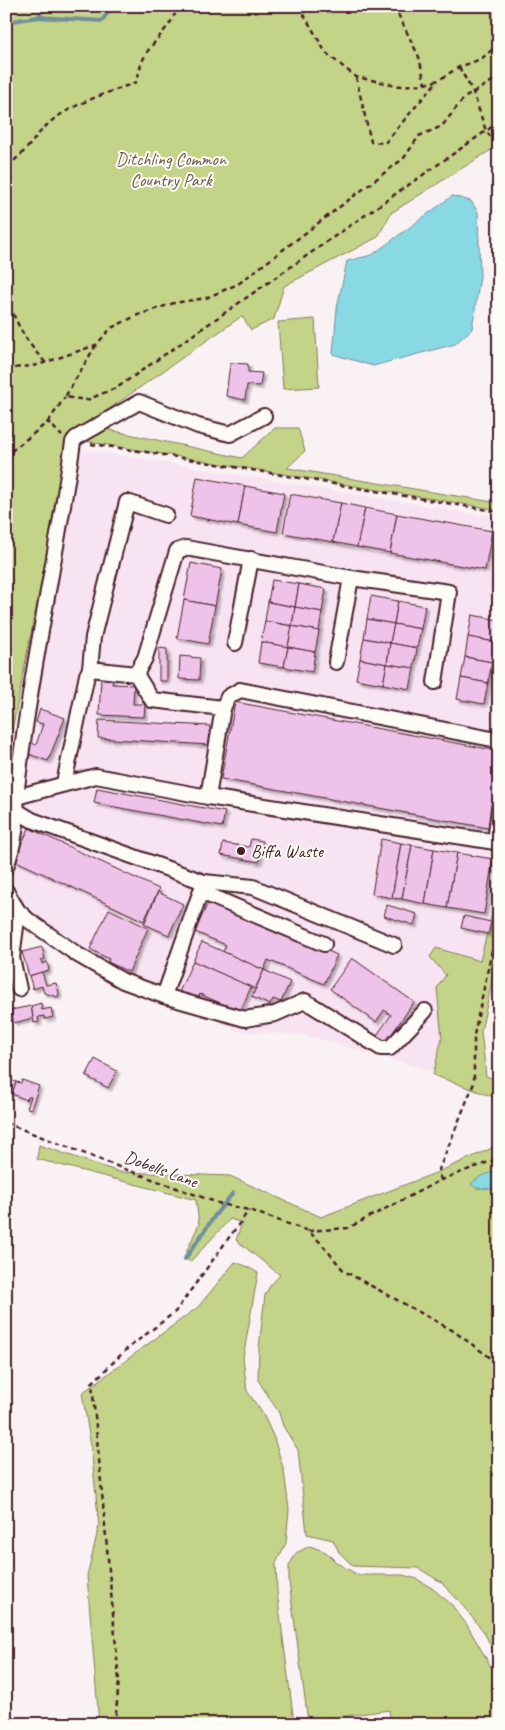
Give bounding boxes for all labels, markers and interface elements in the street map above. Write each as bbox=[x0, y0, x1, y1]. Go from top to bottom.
park label: Ditchling Common Country Park bbox=[116, 148, 227, 191]
place label: Biffa Waste bbox=[251, 840, 324, 862]
marker: Biffa Waste bbox=[235, 845, 247, 857]
street label: Dobells Lane bbox=[121, 1146, 202, 1193]

